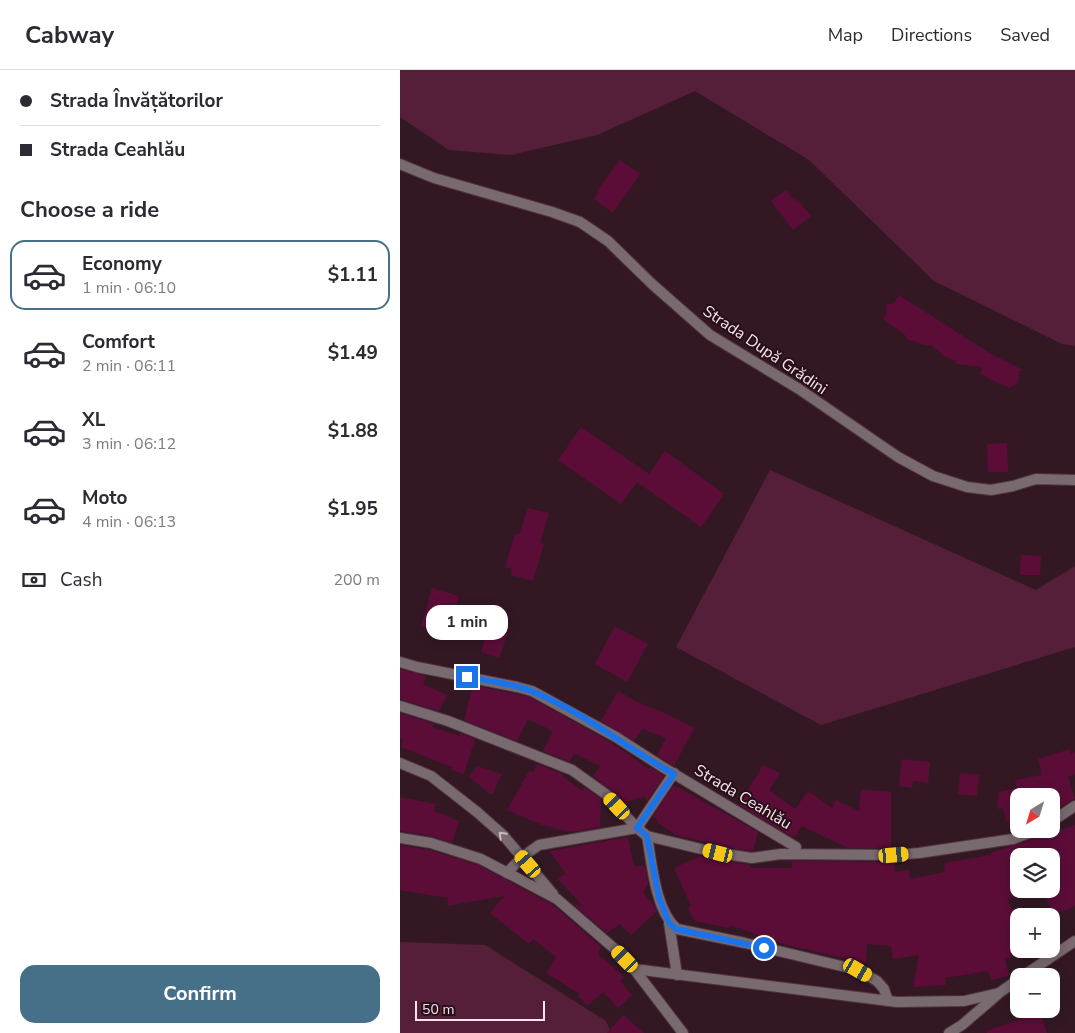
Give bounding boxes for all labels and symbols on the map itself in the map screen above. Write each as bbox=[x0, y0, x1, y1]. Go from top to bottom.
street label: Strada După Grădini bbox=[698, 300, 832, 400]
callout: 1 min bbox=[426, 604, 508, 640]
route end bbox=[456, 666, 478, 688]
street label: Strada Ceahlău bbox=[690, 759, 796, 835]
north arrow bbox=[1010, 788, 1060, 838]
car bbox=[601, 790, 632, 822]
one-way arrow bbox=[499, 832, 508, 841]
car bbox=[701, 842, 734, 864]
car bbox=[878, 846, 909, 864]
car bbox=[512, 848, 543, 880]
route start bbox=[753, 937, 775, 959]
car bbox=[609, 943, 640, 975]
car bbox=[841, 956, 874, 984]
scale bar bbox=[415, 998, 545, 1021]

